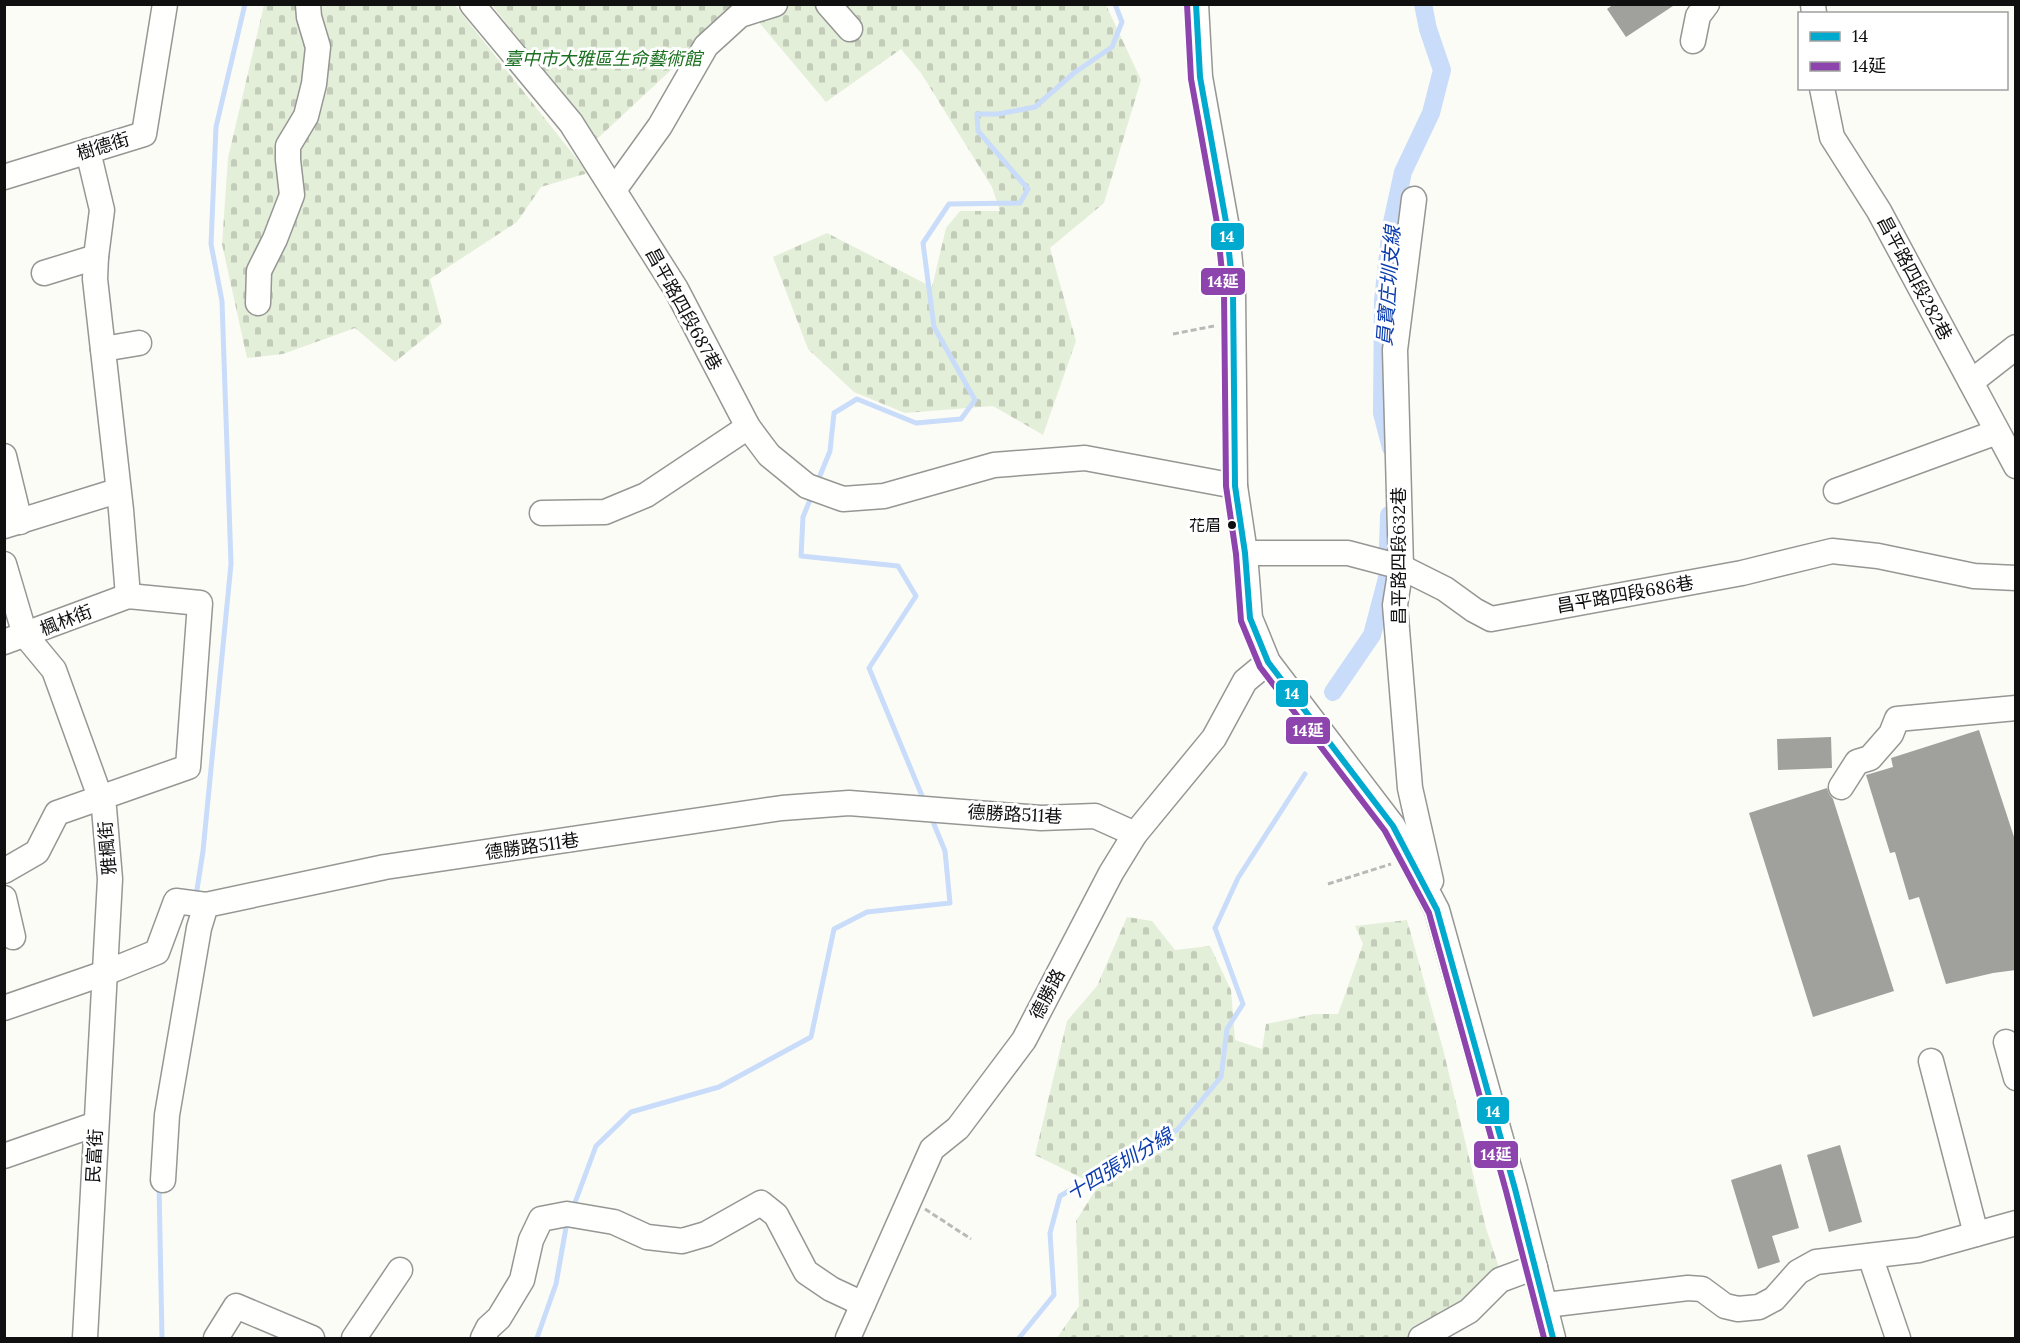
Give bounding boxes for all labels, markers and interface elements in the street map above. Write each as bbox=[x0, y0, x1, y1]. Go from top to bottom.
legend bbox=[1798, 12, 2008, 90]
text: 14 bbox=[1852, 24, 1869, 47]
park label: 臺中市大雅區生命藝術館 bbox=[504, 47, 705, 70]
text: 14延 bbox=[1852, 54, 1886, 77]
street label: 樹德街 bbox=[74, 127, 132, 165]
street label: 昌平路四段282巷 bbox=[1873, 212, 1957, 344]
line badge: 14 bbox=[1210, 222, 1245, 251]
water label: 員寶庄圳支線 bbox=[1371, 223, 1405, 347]
text: 14 bbox=[1219, 226, 1235, 246]
street label: 昌平路四段687巷 bbox=[641, 244, 727, 374]
line badge: 14延 bbox=[1200, 267, 1246, 296]
text: 14延 bbox=[1207, 271, 1239, 291]
street label: 昌平路四段632巷 bbox=[1387, 487, 1410, 625]
place label: 花眉 bbox=[1189, 515, 1221, 535]
marker: 花眉 bbox=[1226, 519, 1238, 531]
street label: 昌平路四段686巷 bbox=[1555, 571, 1695, 617]
street label: 楓林街 bbox=[37, 600, 95, 640]
line badge: 14 bbox=[1275, 679, 1309, 708]
text: 14 bbox=[1284, 683, 1300, 703]
line badge: 14延 bbox=[1285, 716, 1331, 745]
text: 14延 bbox=[1292, 720, 1324, 740]
street label: 德勝路511巷 bbox=[967, 800, 1063, 828]
street label: 雅楓街 bbox=[93, 820, 121, 876]
street label: 德勝路511巷 bbox=[483, 828, 581, 864]
street label: 德勝路 bbox=[1024, 965, 1070, 1023]
line badge: 14 bbox=[1476, 1096, 1510, 1125]
text: 14 bbox=[1485, 1101, 1501, 1121]
water label: 十四張圳分線 bbox=[1061, 1121, 1179, 1206]
street label: 民富街 bbox=[81, 1128, 107, 1184]
line badge: 14延 bbox=[1473, 1140, 1519, 1169]
text: 14延 bbox=[1480, 1144, 1512, 1164]

